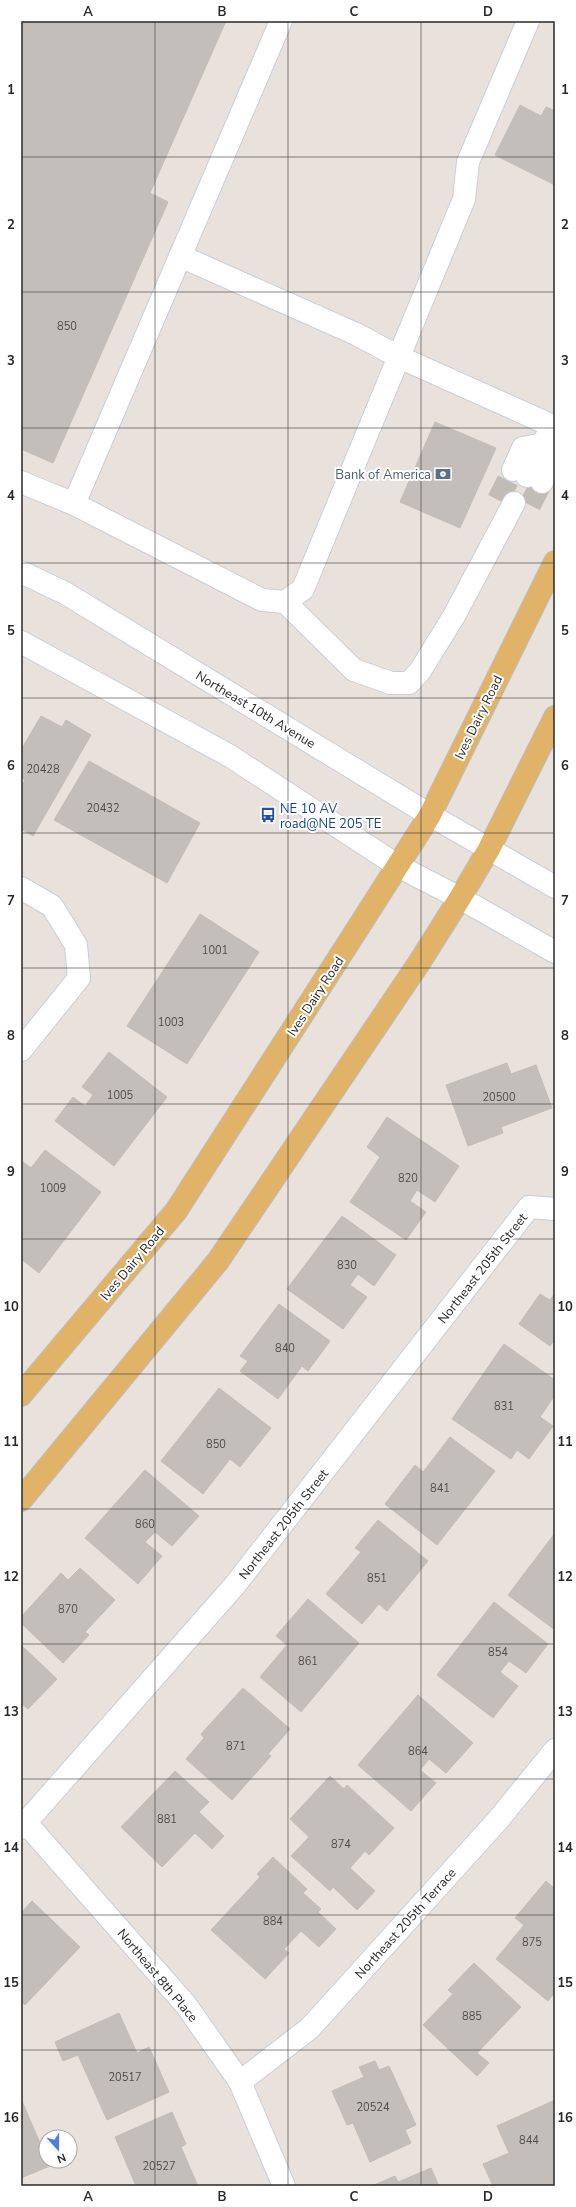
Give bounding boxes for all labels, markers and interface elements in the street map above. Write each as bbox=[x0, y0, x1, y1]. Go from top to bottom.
text: A bbox=[83, 3, 93, 21]
text: B bbox=[218, 3, 227, 21]
text: C bbox=[350, 3, 359, 21]
text: D bbox=[483, 3, 493, 21]
text: 1 bbox=[7, 81, 15, 99]
text: 1 bbox=[561, 81, 569, 99]
text: 2 bbox=[7, 216, 15, 234]
text: 2 bbox=[561, 216, 569, 234]
house number: 850 bbox=[57, 319, 77, 334]
text: 3 bbox=[7, 352, 15, 370]
text: 3 bbox=[561, 352, 569, 370]
bank icon: Bank of America bbox=[434, 465, 452, 483]
place label: Bank of America bbox=[335, 466, 431, 484]
text: 4 bbox=[7, 487, 15, 505]
text: 4 bbox=[561, 487, 569, 505]
text: 5 bbox=[7, 622, 15, 640]
text: 5 bbox=[561, 622, 569, 640]
street label: Northeast 10th Avenue bbox=[192, 667, 319, 753]
street label: Ives Dairy Road bbox=[451, 672, 507, 762]
text: 6 bbox=[7, 757, 15, 775]
text: 6 bbox=[561, 757, 569, 775]
house number: 20428 bbox=[27, 762, 60, 777]
place label: NE 10 AV road@NE 205 TE bbox=[280, 800, 381, 833]
house number: 20432 bbox=[87, 801, 120, 816]
bus stop icon: NE 10 AV road@NE 205 TE bbox=[259, 806, 277, 824]
text: 7 bbox=[7, 892, 15, 910]
text: 7 bbox=[561, 892, 569, 910]
house number: 1001 bbox=[202, 943, 228, 958]
street label: Ives Dairy Road bbox=[283, 953, 348, 1040]
house number: 1003 bbox=[158, 1015, 184, 1030]
text: 8 bbox=[7, 1027, 15, 1045]
text: 8 bbox=[561, 1027, 569, 1045]
house number: 1005 bbox=[107, 1088, 134, 1103]
house number: 20500 bbox=[483, 1090, 516, 1105]
text: 9 bbox=[7, 1163, 15, 1181]
text: 9 bbox=[561, 1163, 569, 1181]
house number: 820 bbox=[398, 1171, 418, 1186]
house number: 1009 bbox=[40, 1181, 66, 1196]
street label: Northeast 205th Street bbox=[434, 1209, 532, 1328]
street label: Ives Dairy Road bbox=[97, 1223, 169, 1304]
house number: 830 bbox=[337, 1258, 357, 1273]
text: 10 bbox=[3, 1298, 19, 1316]
text: 10 bbox=[557, 1298, 573, 1316]
house number: 840 bbox=[275, 1341, 295, 1356]
house number: 831 bbox=[494, 1399, 514, 1414]
text: 11 bbox=[3, 1433, 19, 1451]
text: 11 bbox=[557, 1433, 573, 1451]
house number: 850 bbox=[206, 1437, 226, 1452]
street label: Northeast 205th Street bbox=[235, 1465, 333, 1584]
house number: 841 bbox=[430, 1481, 450, 1496]
house number: 860 bbox=[135, 1517, 155, 1532]
text: 12 bbox=[3, 1568, 19, 1586]
text: 12 bbox=[557, 1568, 573, 1586]
house number: 851 bbox=[367, 1571, 387, 1586]
house number: 870 bbox=[58, 1602, 78, 1617]
house number: 854 bbox=[488, 1645, 508, 1660]
house number: 861 bbox=[298, 1654, 318, 1669]
text: 13 bbox=[3, 1703, 19, 1721]
text: 13 bbox=[557, 1703, 573, 1721]
house number: 871 bbox=[226, 1739, 246, 1754]
house number: 864 bbox=[408, 1744, 428, 1759]
house number: 881 bbox=[157, 1812, 177, 1827]
house number: 874 bbox=[331, 1837, 351, 1852]
text: 14 bbox=[3, 1839, 19, 1857]
text: 14 bbox=[557, 1839, 573, 1857]
street label: Northeast 205th Terrace bbox=[351, 1864, 460, 1983]
house number: 884 bbox=[263, 1914, 283, 1929]
street label: Northeast 8th Place bbox=[113, 1925, 202, 2026]
house number: 875 bbox=[522, 1935, 542, 1950]
text: 15 bbox=[3, 1974, 19, 1992]
text: 15 bbox=[557, 1974, 573, 1992]
house number: 885 bbox=[462, 2009, 482, 2024]
house number: 20517 bbox=[109, 2070, 142, 2085]
house number: 20524 bbox=[357, 2100, 390, 2115]
text: 16 bbox=[3, 2109, 19, 2127]
text: 16 bbox=[557, 2109, 573, 2127]
north arrow bbox=[38, 2129, 78, 2169]
house number: 844 bbox=[519, 2133, 539, 2148]
text: N bbox=[55, 2149, 68, 2166]
house number: 20527 bbox=[143, 2159, 176, 2174]
text: A bbox=[83, 2188, 93, 2206]
text: B bbox=[218, 2188, 227, 2206]
text: C bbox=[350, 2188, 359, 2206]
text: D bbox=[483, 2188, 493, 2206]

